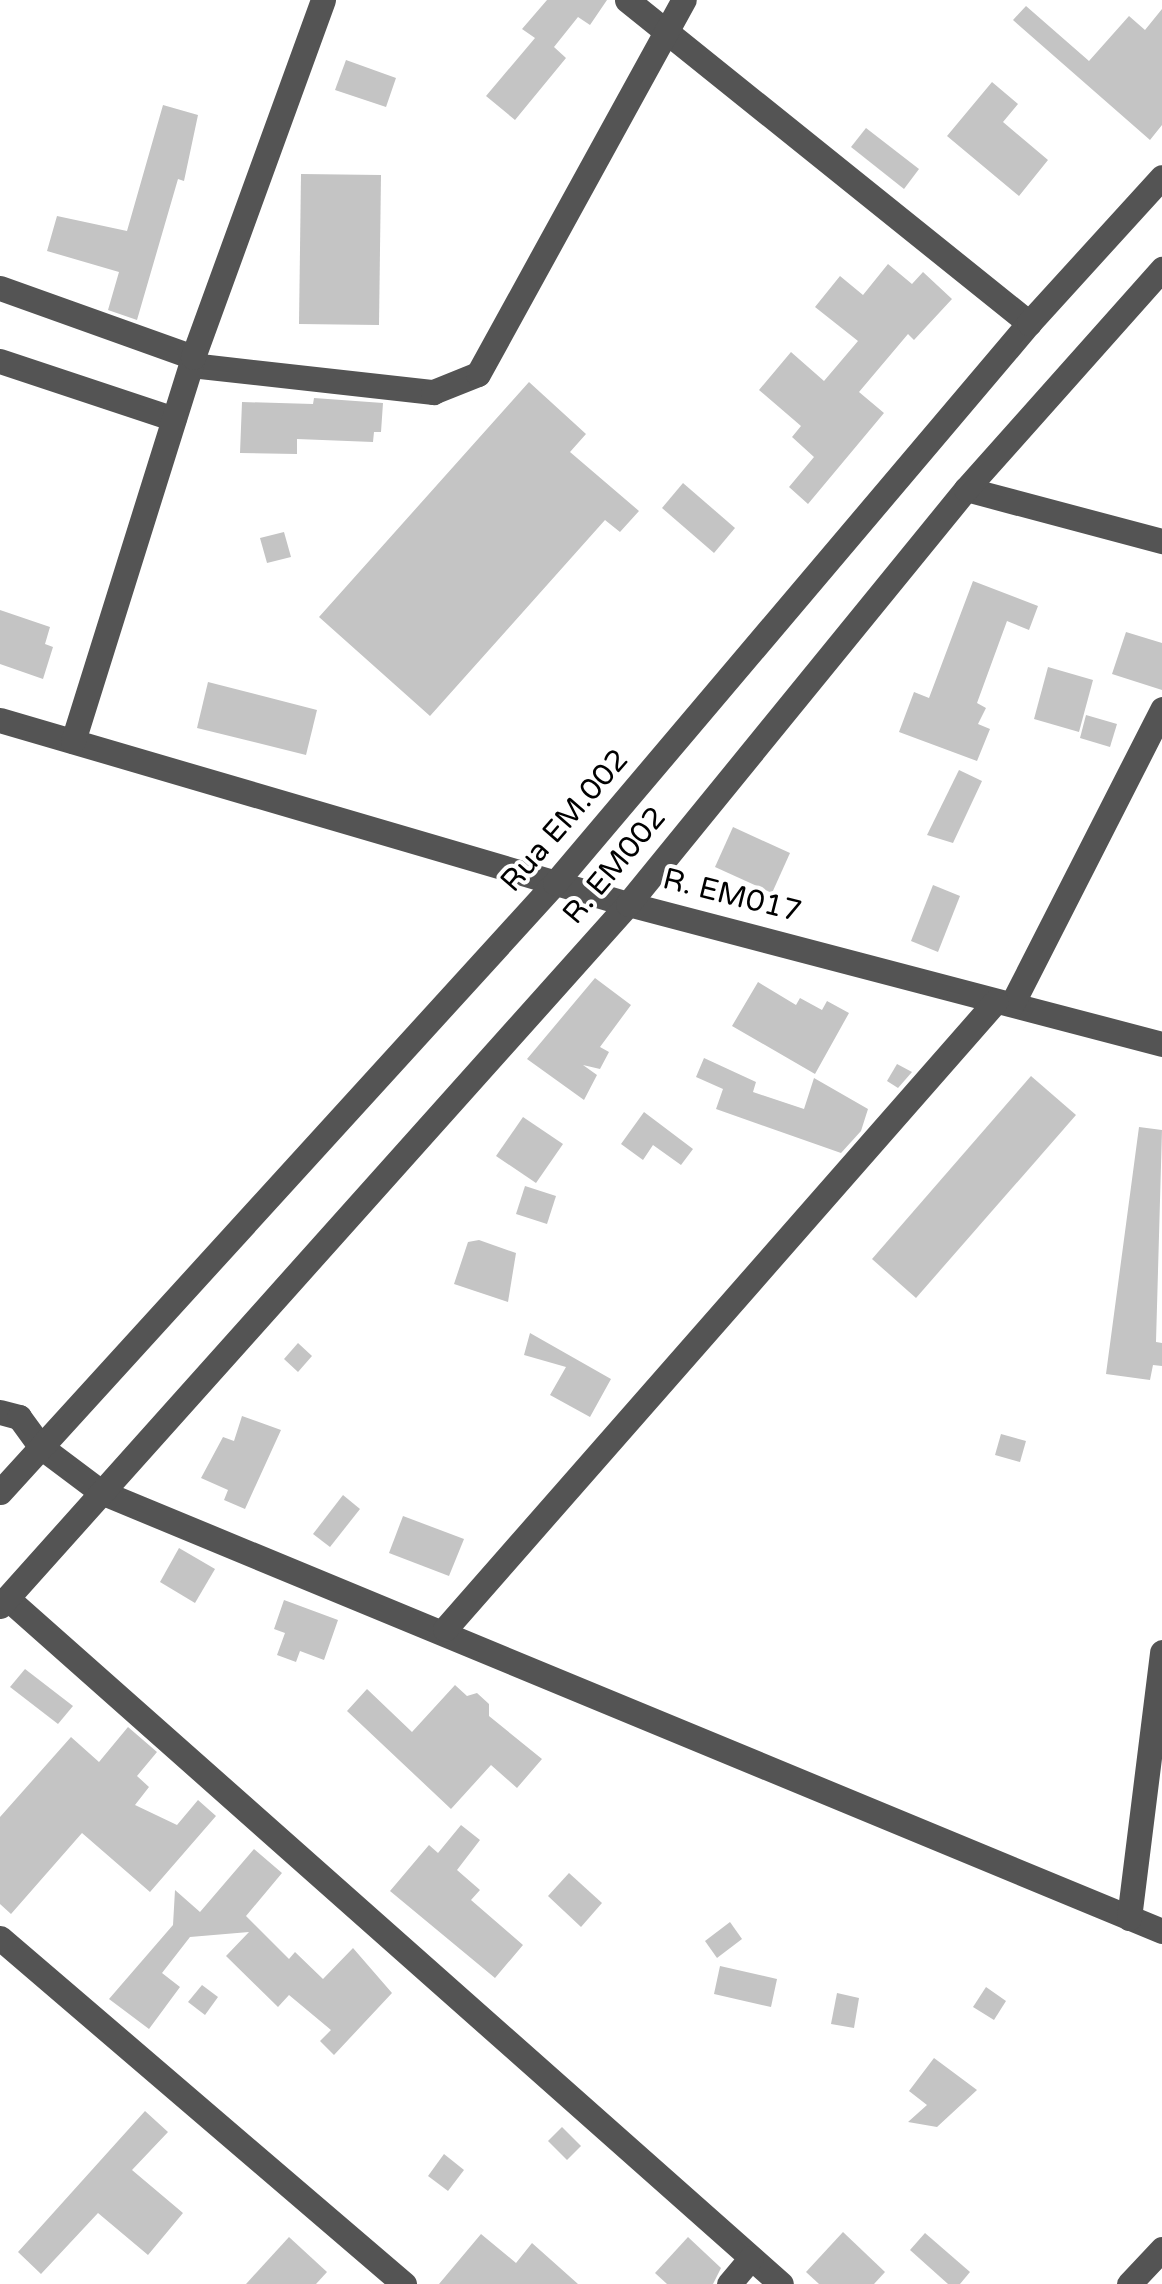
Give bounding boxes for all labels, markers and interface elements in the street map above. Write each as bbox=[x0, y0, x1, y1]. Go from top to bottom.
street label: Rua EM.002 bbox=[493, 743, 637, 899]
street label: R. EM002 bbox=[556, 800, 674, 932]
street label: R. EM017 bbox=[659, 861, 805, 931]

